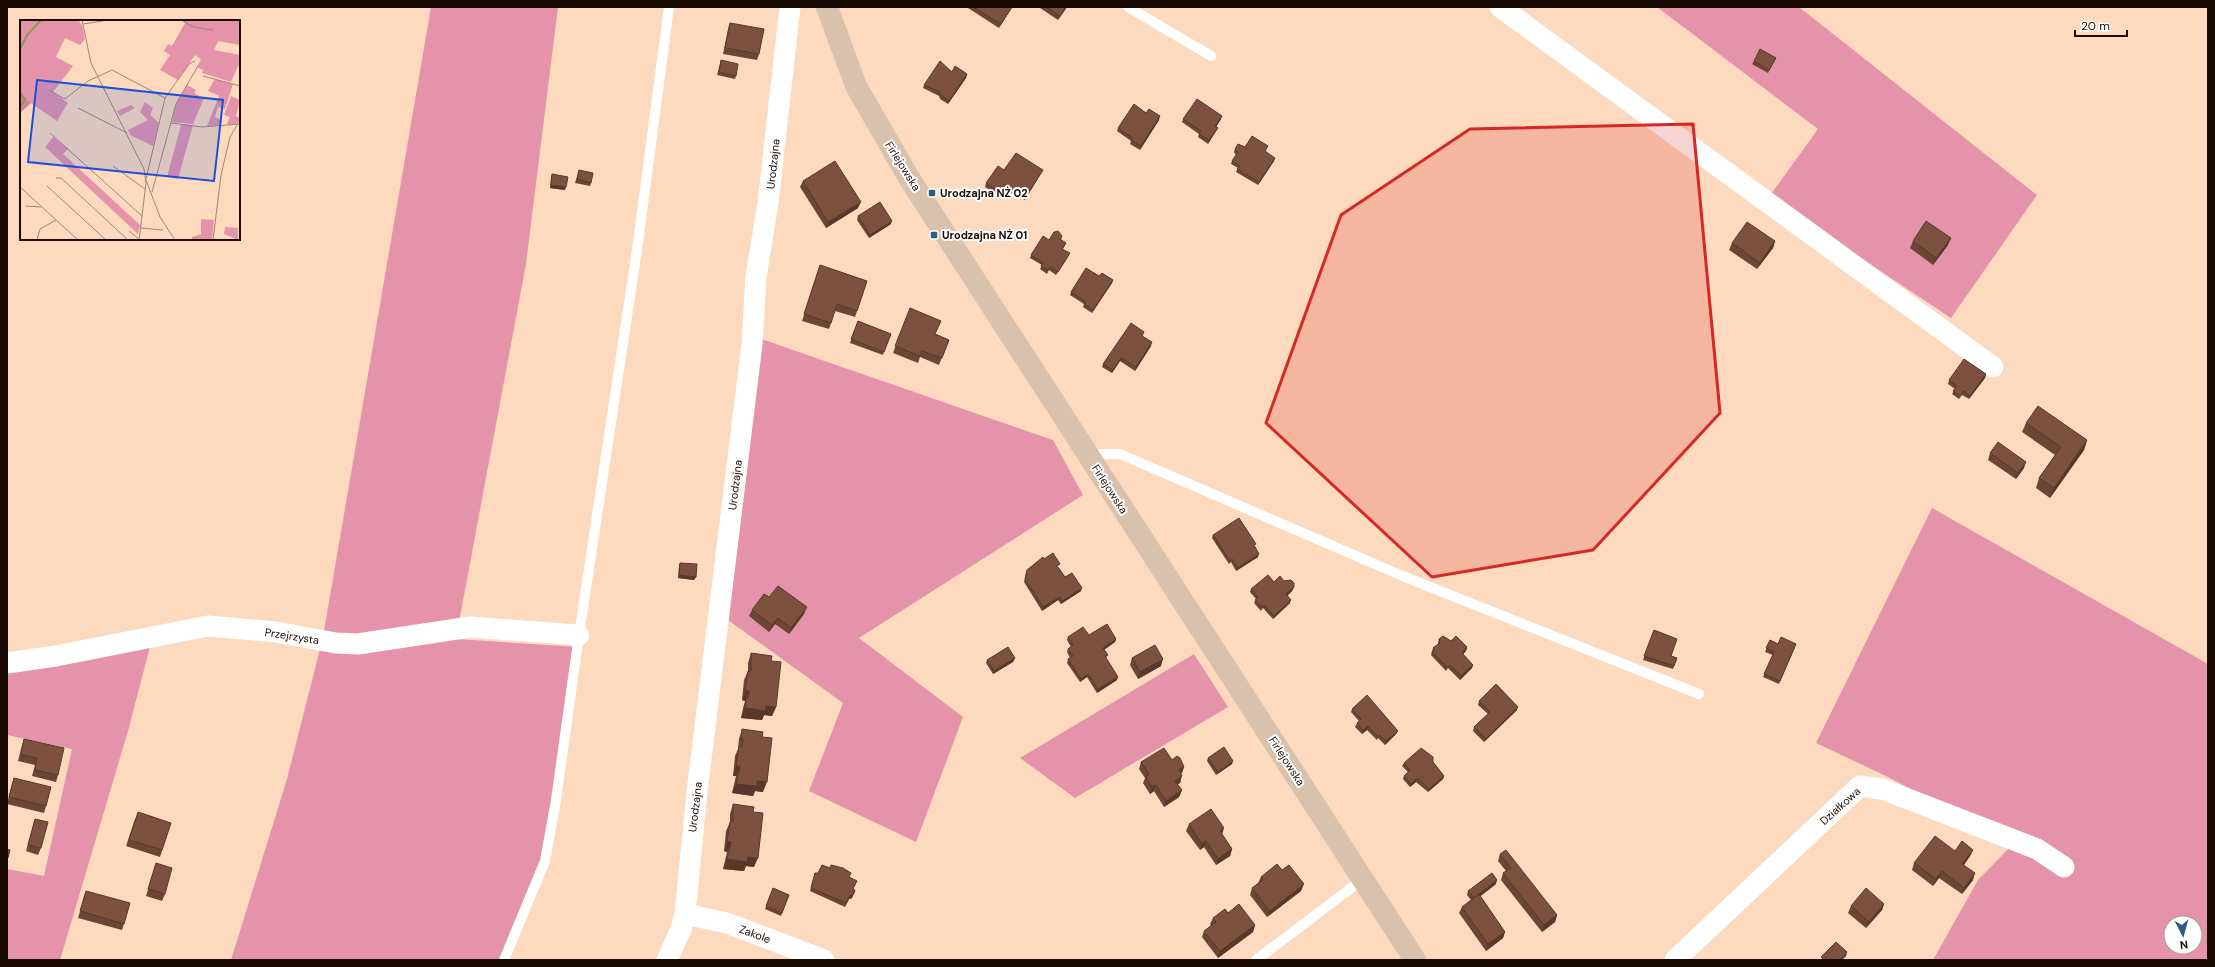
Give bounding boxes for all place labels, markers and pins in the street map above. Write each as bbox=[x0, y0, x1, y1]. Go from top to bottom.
place label: Urodzajna NŻ 02 bbox=[940, 186, 1028, 200]
marker: Urodzajna NŻ 02 bbox=[927, 188, 937, 198]
place label: Urodzajna NŻ 01 bbox=[942, 228, 1027, 242]
marker: Urodzajna NŻ 01 bbox=[929, 230, 939, 240]

